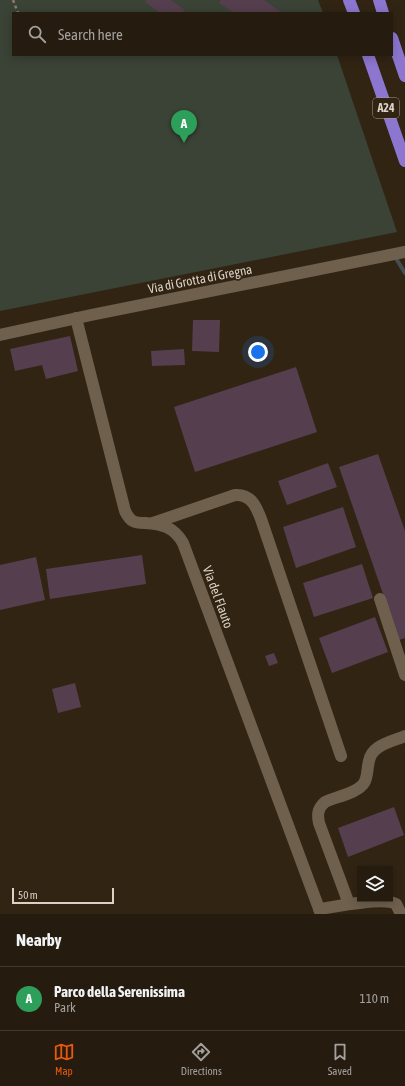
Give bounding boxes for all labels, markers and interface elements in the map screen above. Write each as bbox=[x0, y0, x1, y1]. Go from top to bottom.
search box bbox=[12, 12, 393, 56]
icon: search bbox=[26, 23, 48, 45]
text: Search here bbox=[58, 26, 123, 43]
road number: A24 bbox=[373, 98, 399, 118]
pin: A bbox=[171, 110, 197, 143]
street label: Via di Grotta di Gregna bbox=[147, 262, 253, 296]
your location bbox=[248, 342, 268, 362]
street label: Via del Flauto bbox=[200, 564, 236, 630]
map controls bbox=[357, 866, 393, 902]
button: layers bbox=[357, 866, 393, 902]
scale bar bbox=[12, 886, 114, 905]
text: 50 m bbox=[18, 889, 38, 901]
text: Nearby bbox=[16, 930, 62, 950]
text: Parco della Serenissima bbox=[54, 983, 185, 1000]
text: A bbox=[26, 991, 32, 1006]
text: 110 m bbox=[360, 991, 389, 1006]
text: Park bbox=[54, 1000, 76, 1015]
tab: Map bbox=[53, 1041, 75, 1077]
tab: Directions bbox=[181, 1041, 222, 1077]
tab: Saved bbox=[328, 1041, 352, 1077]

